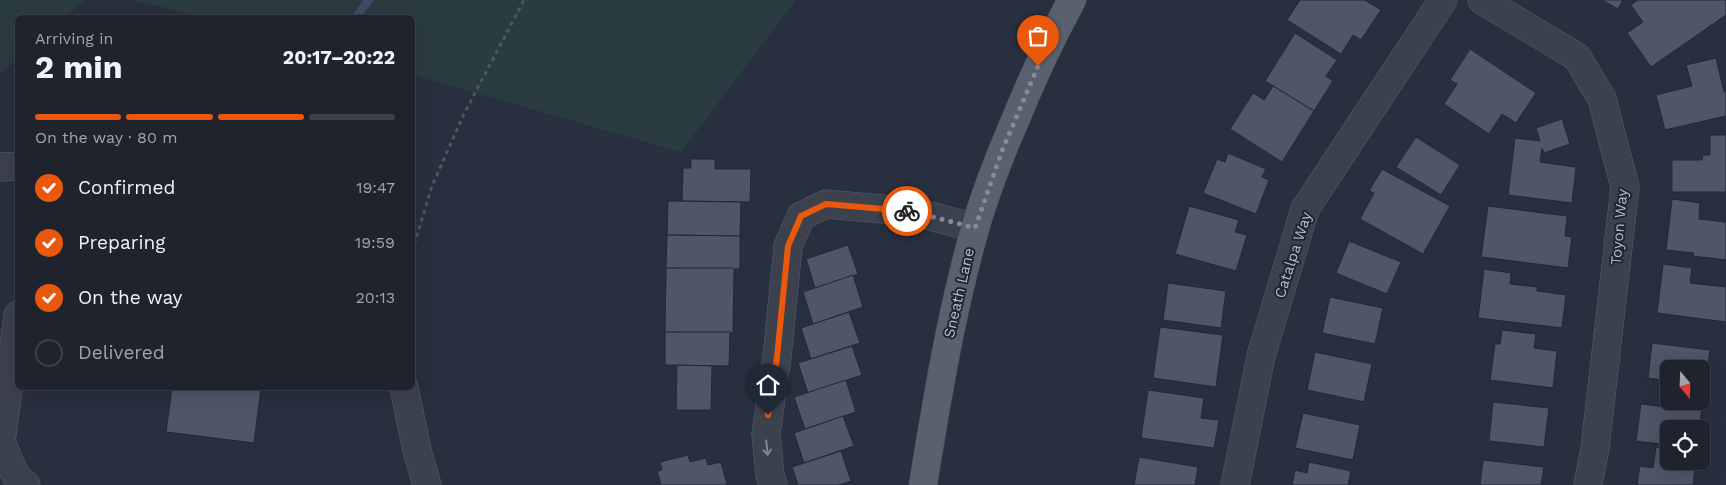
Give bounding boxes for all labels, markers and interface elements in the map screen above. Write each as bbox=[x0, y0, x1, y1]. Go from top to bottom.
pin bbox=[1017, 15, 1059, 66]
icon: bag bbox=[1024, 22, 1052, 50]
text: Arriving in bbox=[35, 29, 113, 48]
text: 20:17–20:22 bbox=[283, 46, 395, 69]
text: 2 min bbox=[35, 48, 123, 86]
text: On the way · 80 m bbox=[35, 128, 178, 147]
icon: check bbox=[35, 174, 63, 202]
text: Confirmed bbox=[78, 176, 175, 199]
text: 19:47 bbox=[356, 178, 395, 197]
courier bbox=[882, 186, 932, 236]
street label: Toyon Way bbox=[1607, 188, 1631, 266]
icon: bike bbox=[893, 197, 921, 225]
street label: Catalpa Way bbox=[1271, 209, 1316, 300]
icon: check bbox=[35, 229, 63, 257]
text: Preparing bbox=[78, 231, 165, 254]
text: 19:59 bbox=[355, 233, 395, 252]
street label: Sneath Lane bbox=[940, 246, 978, 340]
icon: check bbox=[35, 284, 63, 312]
text: On the way bbox=[78, 286, 182, 309]
text: 20:13 bbox=[355, 288, 395, 307]
text: Delivered bbox=[78, 341, 165, 364]
north arrow bbox=[1660, 360, 1710, 410]
map controls bbox=[1660, 360, 1710, 470]
pin bbox=[747, 364, 789, 415]
icon: home bbox=[754, 371, 782, 399]
button: locate bbox=[1660, 420, 1710, 470]
one-way arrow bbox=[762, 440, 772, 456]

